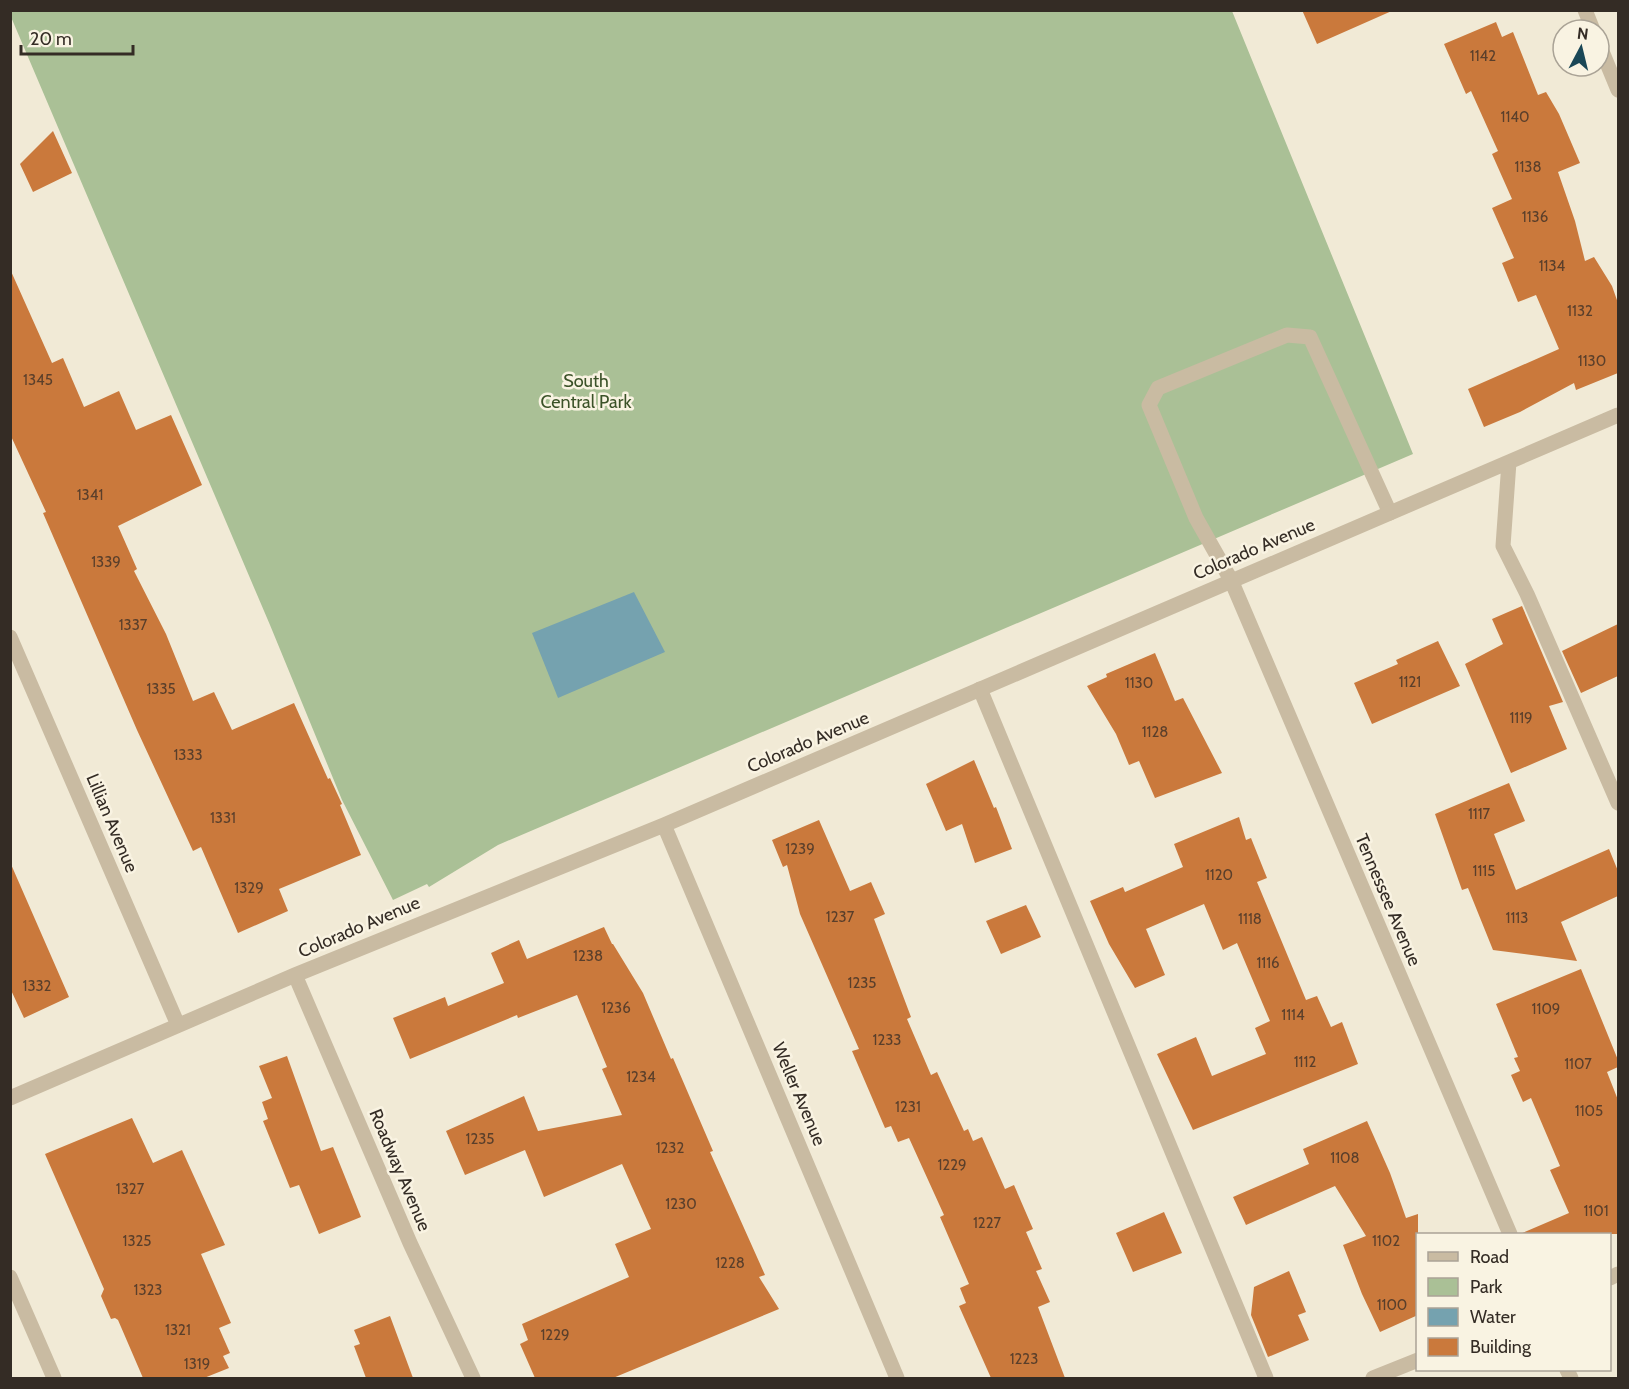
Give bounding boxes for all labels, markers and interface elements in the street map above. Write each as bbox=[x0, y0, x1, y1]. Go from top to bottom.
scale bar bbox=[21, 18, 134, 56]
north arrow bbox=[1551, 18, 1611, 78]
text: N bbox=[1576, 23, 1590, 44]
text: 20 m bbox=[30, 28, 72, 50]
house number: 1142 bbox=[1470, 47, 1496, 65]
house number: 1140 bbox=[1501, 108, 1529, 126]
house number: 1138 bbox=[1515, 158, 1542, 176]
house number: 1136 bbox=[1522, 208, 1548, 226]
house number: 1134 bbox=[1539, 257, 1566, 275]
house number: 1132 bbox=[1567, 302, 1593, 320]
house number: 1130 bbox=[1578, 352, 1606, 370]
park label: South Central Park bbox=[541, 370, 632, 413]
house number: 1345 bbox=[23, 371, 53, 389]
house number: 1341 bbox=[77, 486, 103, 504]
street label: Colorado Avenue bbox=[1190, 513, 1318, 585]
house number: 1339 bbox=[91, 553, 121, 571]
house number: 1337 bbox=[119, 616, 148, 634]
house number: 1121 bbox=[1399, 673, 1421, 691]
house number: 1130 bbox=[1125, 674, 1153, 692]
house number: 1335 bbox=[146, 680, 176, 698]
street label: Colorado Avenue bbox=[744, 706, 872, 778]
house number: 1119 bbox=[1509, 709, 1533, 727]
house number: 1128 bbox=[1142, 723, 1168, 741]
house number: 1333 bbox=[173, 746, 203, 764]
street label: Lillian Avenue bbox=[81, 770, 143, 876]
house number: 1117 bbox=[1468, 805, 1491, 823]
house number: 1331 bbox=[210, 809, 236, 827]
street label: Tennessee Avenue bbox=[1350, 831, 1426, 969]
house number: 1239 bbox=[785, 840, 815, 858]
house number: 1115 bbox=[1473, 862, 1495, 880]
house number: 1120 bbox=[1205, 866, 1233, 884]
house number: 1329 bbox=[234, 879, 264, 897]
street label: Colorado Avenue bbox=[295, 891, 423, 963]
house number: 1237 bbox=[826, 908, 855, 926]
house number: 1113 bbox=[1506, 909, 1528, 927]
house number: 1118 bbox=[1238, 910, 1262, 928]
house number: 1238 bbox=[573, 947, 603, 965]
house number: 1116 bbox=[1256, 954, 1280, 972]
house number: 1235 bbox=[848, 974, 876, 992]
house number: 1332 bbox=[23, 977, 52, 995]
house number: 1236 bbox=[601, 999, 631, 1017]
house number: 1109 bbox=[1532, 1000, 1560, 1018]
house number: 1114 bbox=[1281, 1006, 1305, 1024]
house number: 1233 bbox=[873, 1031, 901, 1049]
street label: Weller Avenue bbox=[767, 1039, 831, 1149]
house number: 1112 bbox=[1294, 1053, 1316, 1071]
house number: 1107 bbox=[1564, 1055, 1592, 1073]
house number: 1234 bbox=[626, 1068, 656, 1086]
house number: 1231 bbox=[895, 1098, 921, 1116]
house number: 1105 bbox=[1575, 1102, 1603, 1120]
street label: Roadway Avenue bbox=[364, 1106, 436, 1234]
house number: 1235 bbox=[466, 1130, 494, 1148]
house number: 1232 bbox=[656, 1139, 684, 1157]
house number: 1108 bbox=[1330, 1149, 1360, 1167]
house number: 1229 bbox=[937, 1156, 967, 1174]
house number: 1327 bbox=[116, 1180, 145, 1198]
house number: 1230 bbox=[665, 1195, 697, 1213]
house number: 1101 bbox=[1583, 1202, 1609, 1220]
house number: 1227 bbox=[973, 1214, 1002, 1232]
house number: 1325 bbox=[123, 1232, 151, 1250]
house number: 1102 bbox=[1372, 1232, 1400, 1250]
legend bbox=[1416, 1233, 1611, 1371]
text: Road bbox=[1470, 1246, 1509, 1268]
house number: 1228 bbox=[715, 1254, 745, 1272]
text: Park bbox=[1470, 1276, 1503, 1298]
house number: 1323 bbox=[134, 1281, 162, 1299]
house number: 1100 bbox=[1377, 1296, 1407, 1314]
text: Water bbox=[1470, 1306, 1516, 1328]
house number: 1321 bbox=[165, 1321, 191, 1339]
house number: 1229 bbox=[540, 1326, 570, 1344]
text: Building bbox=[1470, 1336, 1532, 1358]
house number: 1223 bbox=[1010, 1350, 1038, 1368]
house number: 1319 bbox=[184, 1355, 210, 1373]

